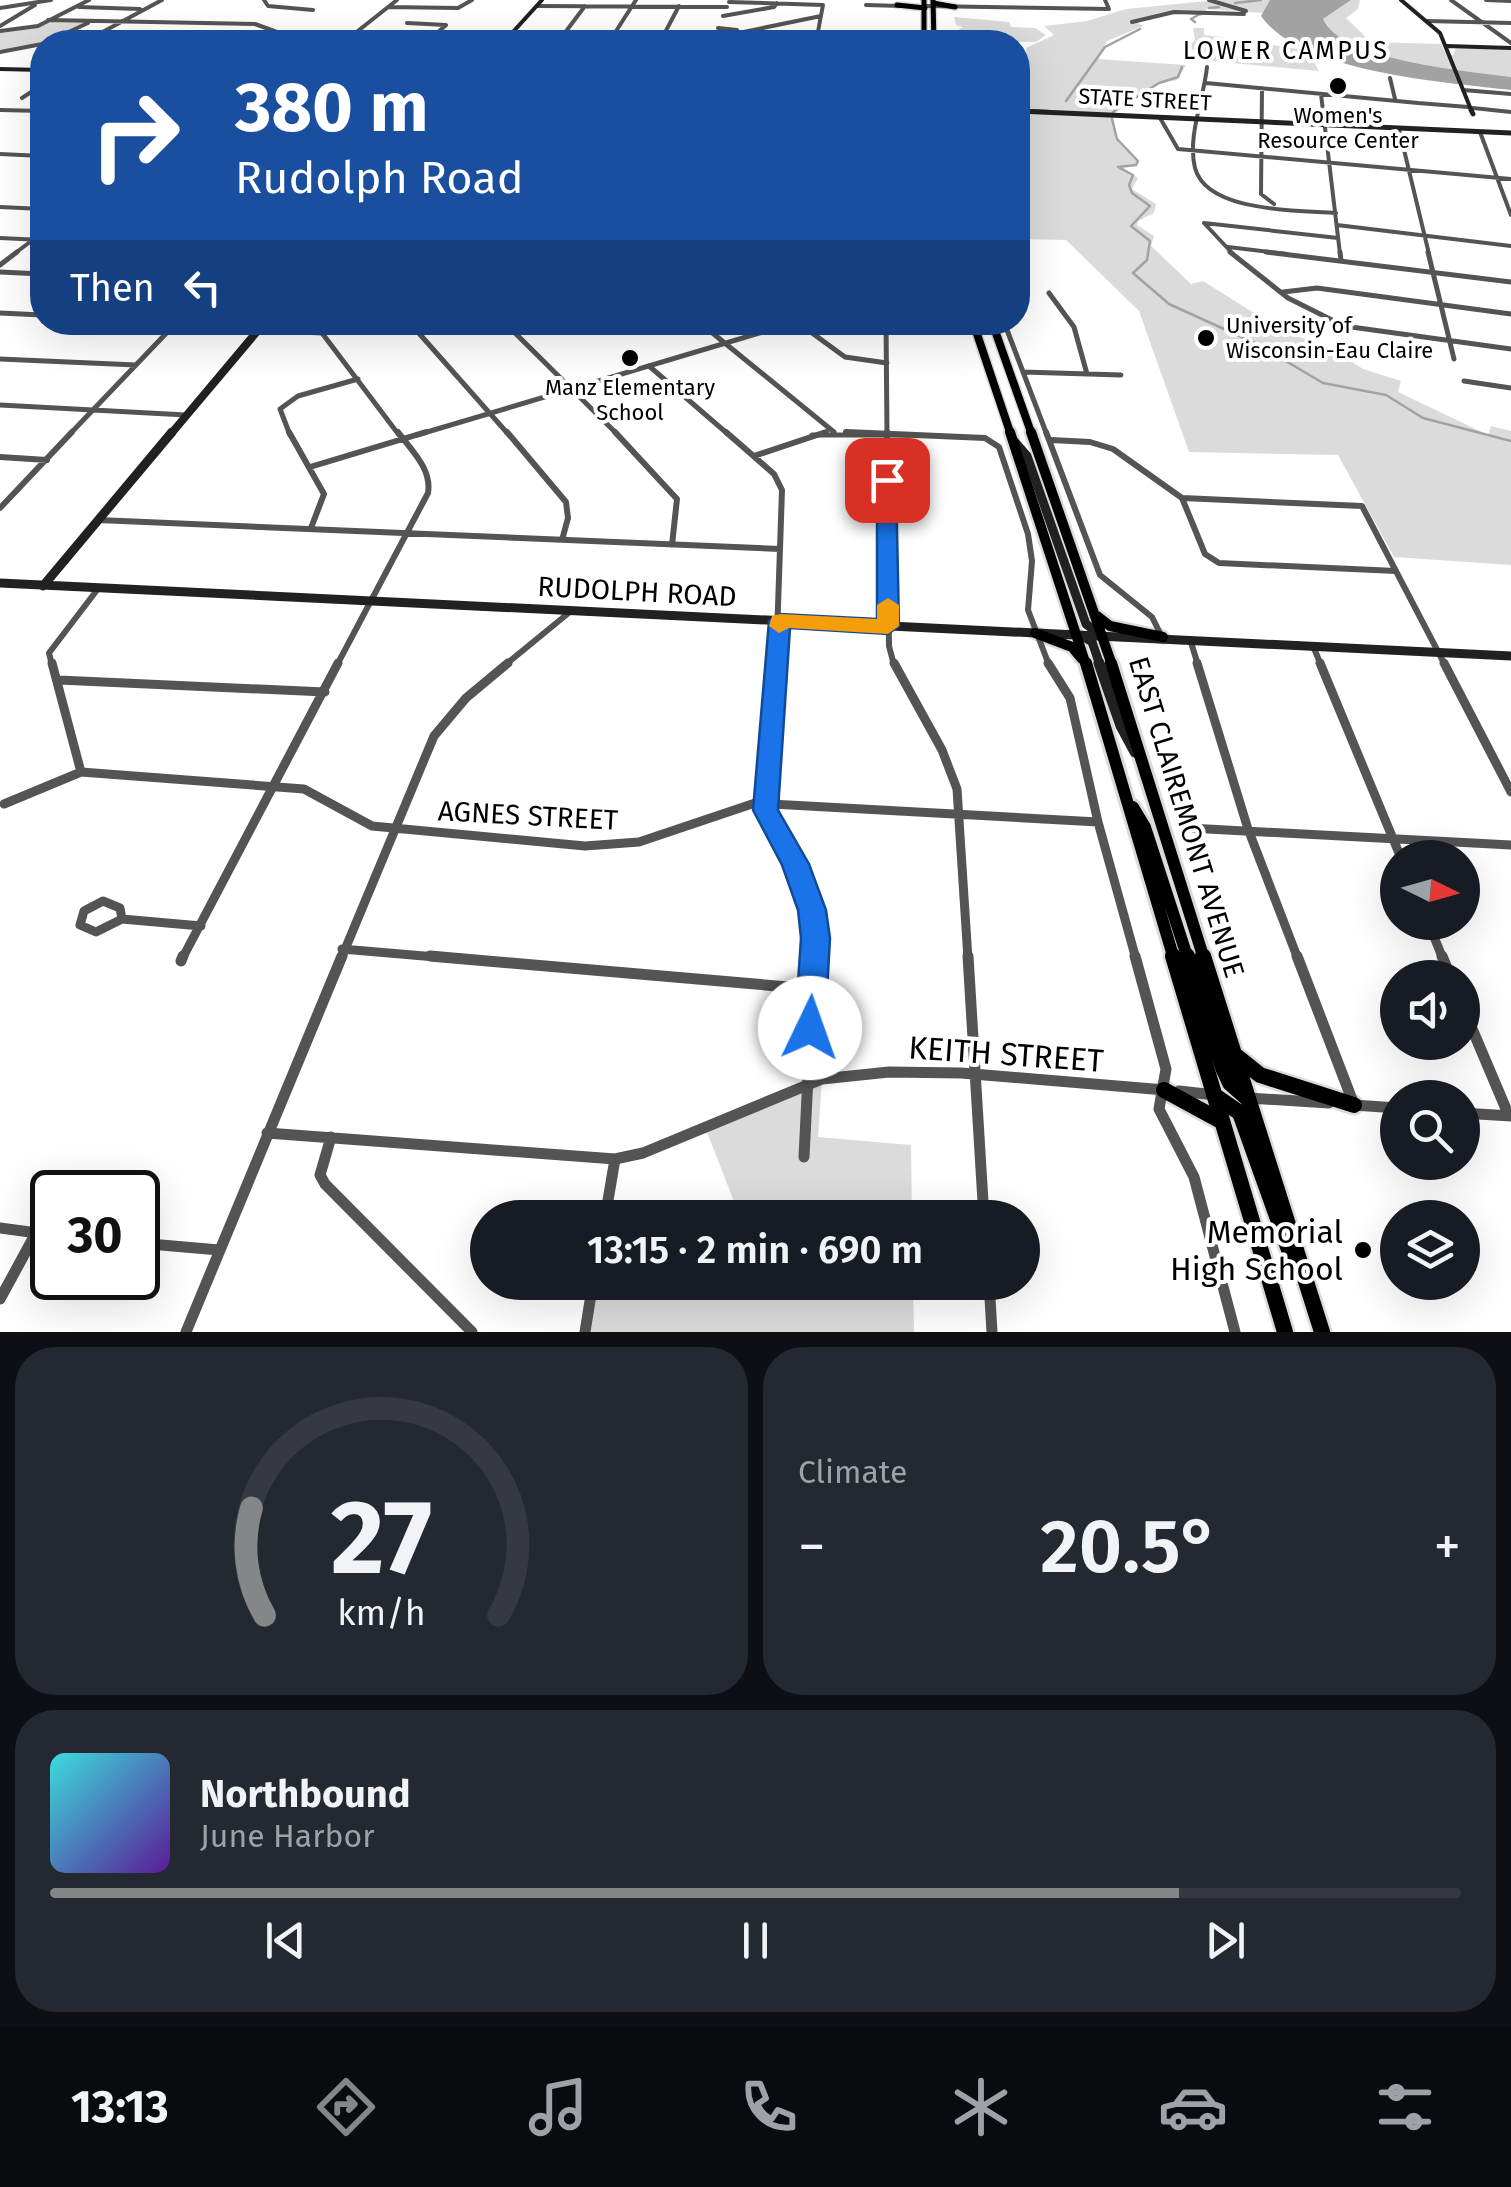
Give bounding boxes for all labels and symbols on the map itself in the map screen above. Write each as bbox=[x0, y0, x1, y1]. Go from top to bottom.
district label: LOWER CAMPUS bbox=[1183, 36, 1389, 66]
marker: Women's Resource Center bbox=[1327, 75, 1349, 97]
street label: STATE STREET bbox=[1078, 83, 1213, 117]
place label: Women's Resource Center bbox=[1257, 102, 1419, 154]
place label: University of Wisconsin-Eau Claire bbox=[1226, 312, 1433, 364]
marker: University of Wisconsin-Eau Claire bbox=[1195, 327, 1217, 349]
marker: Manz Elementary School bbox=[619, 347, 641, 369]
place label: Manz Elementary School bbox=[545, 374, 715, 426]
pin bbox=[845, 438, 930, 523]
street label: RUDOLPH ROAD bbox=[537, 570, 737, 613]
street label: EAST CLAIREMONT AVENUE bbox=[1122, 653, 1251, 982]
street label: AGNES STREET bbox=[437, 794, 619, 837]
north arrow bbox=[1380, 840, 1480, 940]
position arrow bbox=[758, 976, 862, 1080]
street label: KEITH STREET bbox=[907, 1028, 1105, 1080]
speed limit sign: 30 bbox=[30, 1170, 160, 1300]
place label: Memorial High School bbox=[1170, 1213, 1343, 1288]
marker: Memorial High School bbox=[1352, 1239, 1374, 1261]

